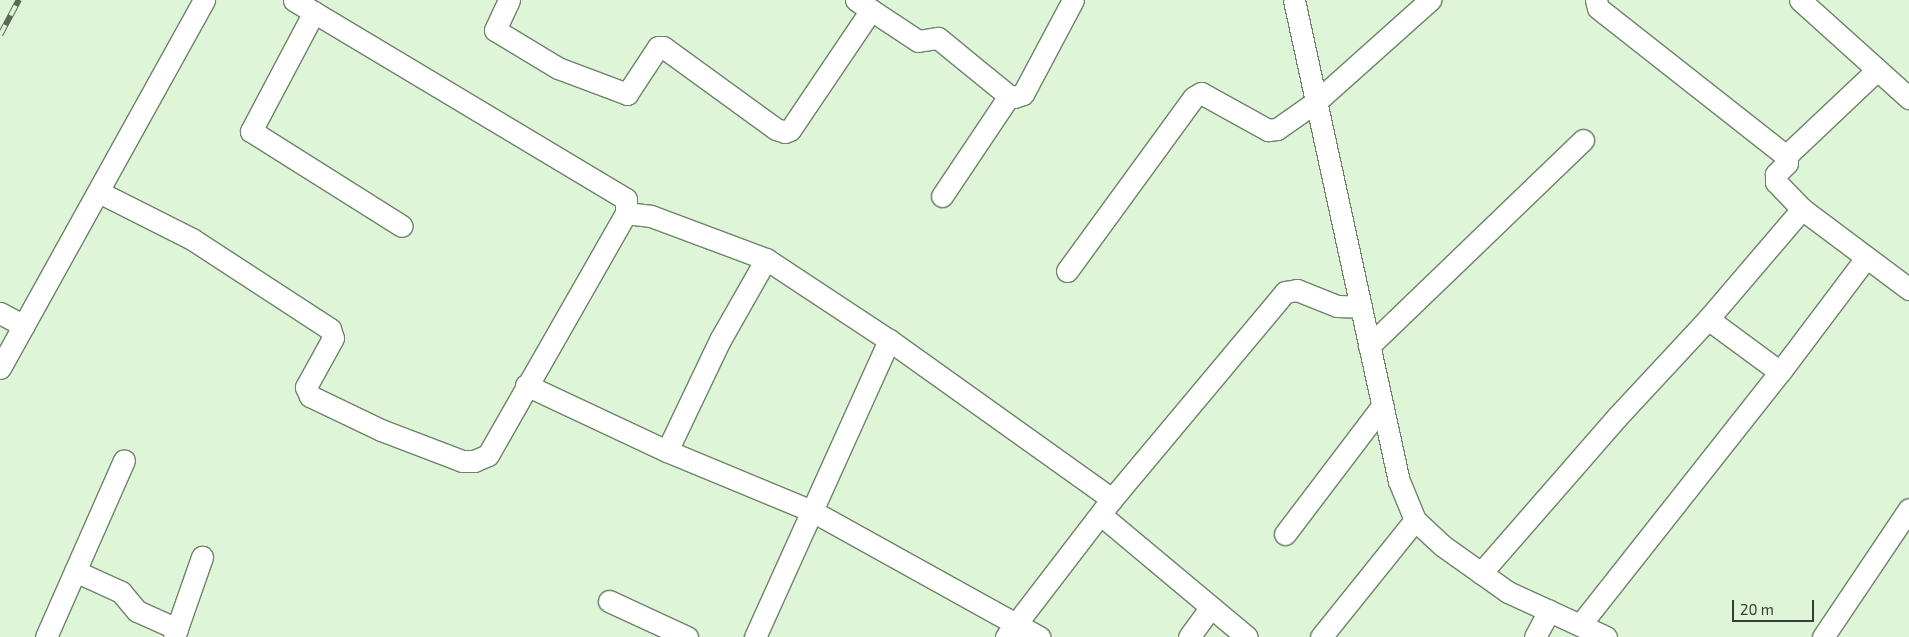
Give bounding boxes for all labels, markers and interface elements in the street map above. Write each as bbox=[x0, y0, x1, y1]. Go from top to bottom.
scale bar bbox=[1734, 590, 1816, 622]
text: 20 m bbox=[1740, 600, 1774, 618]

